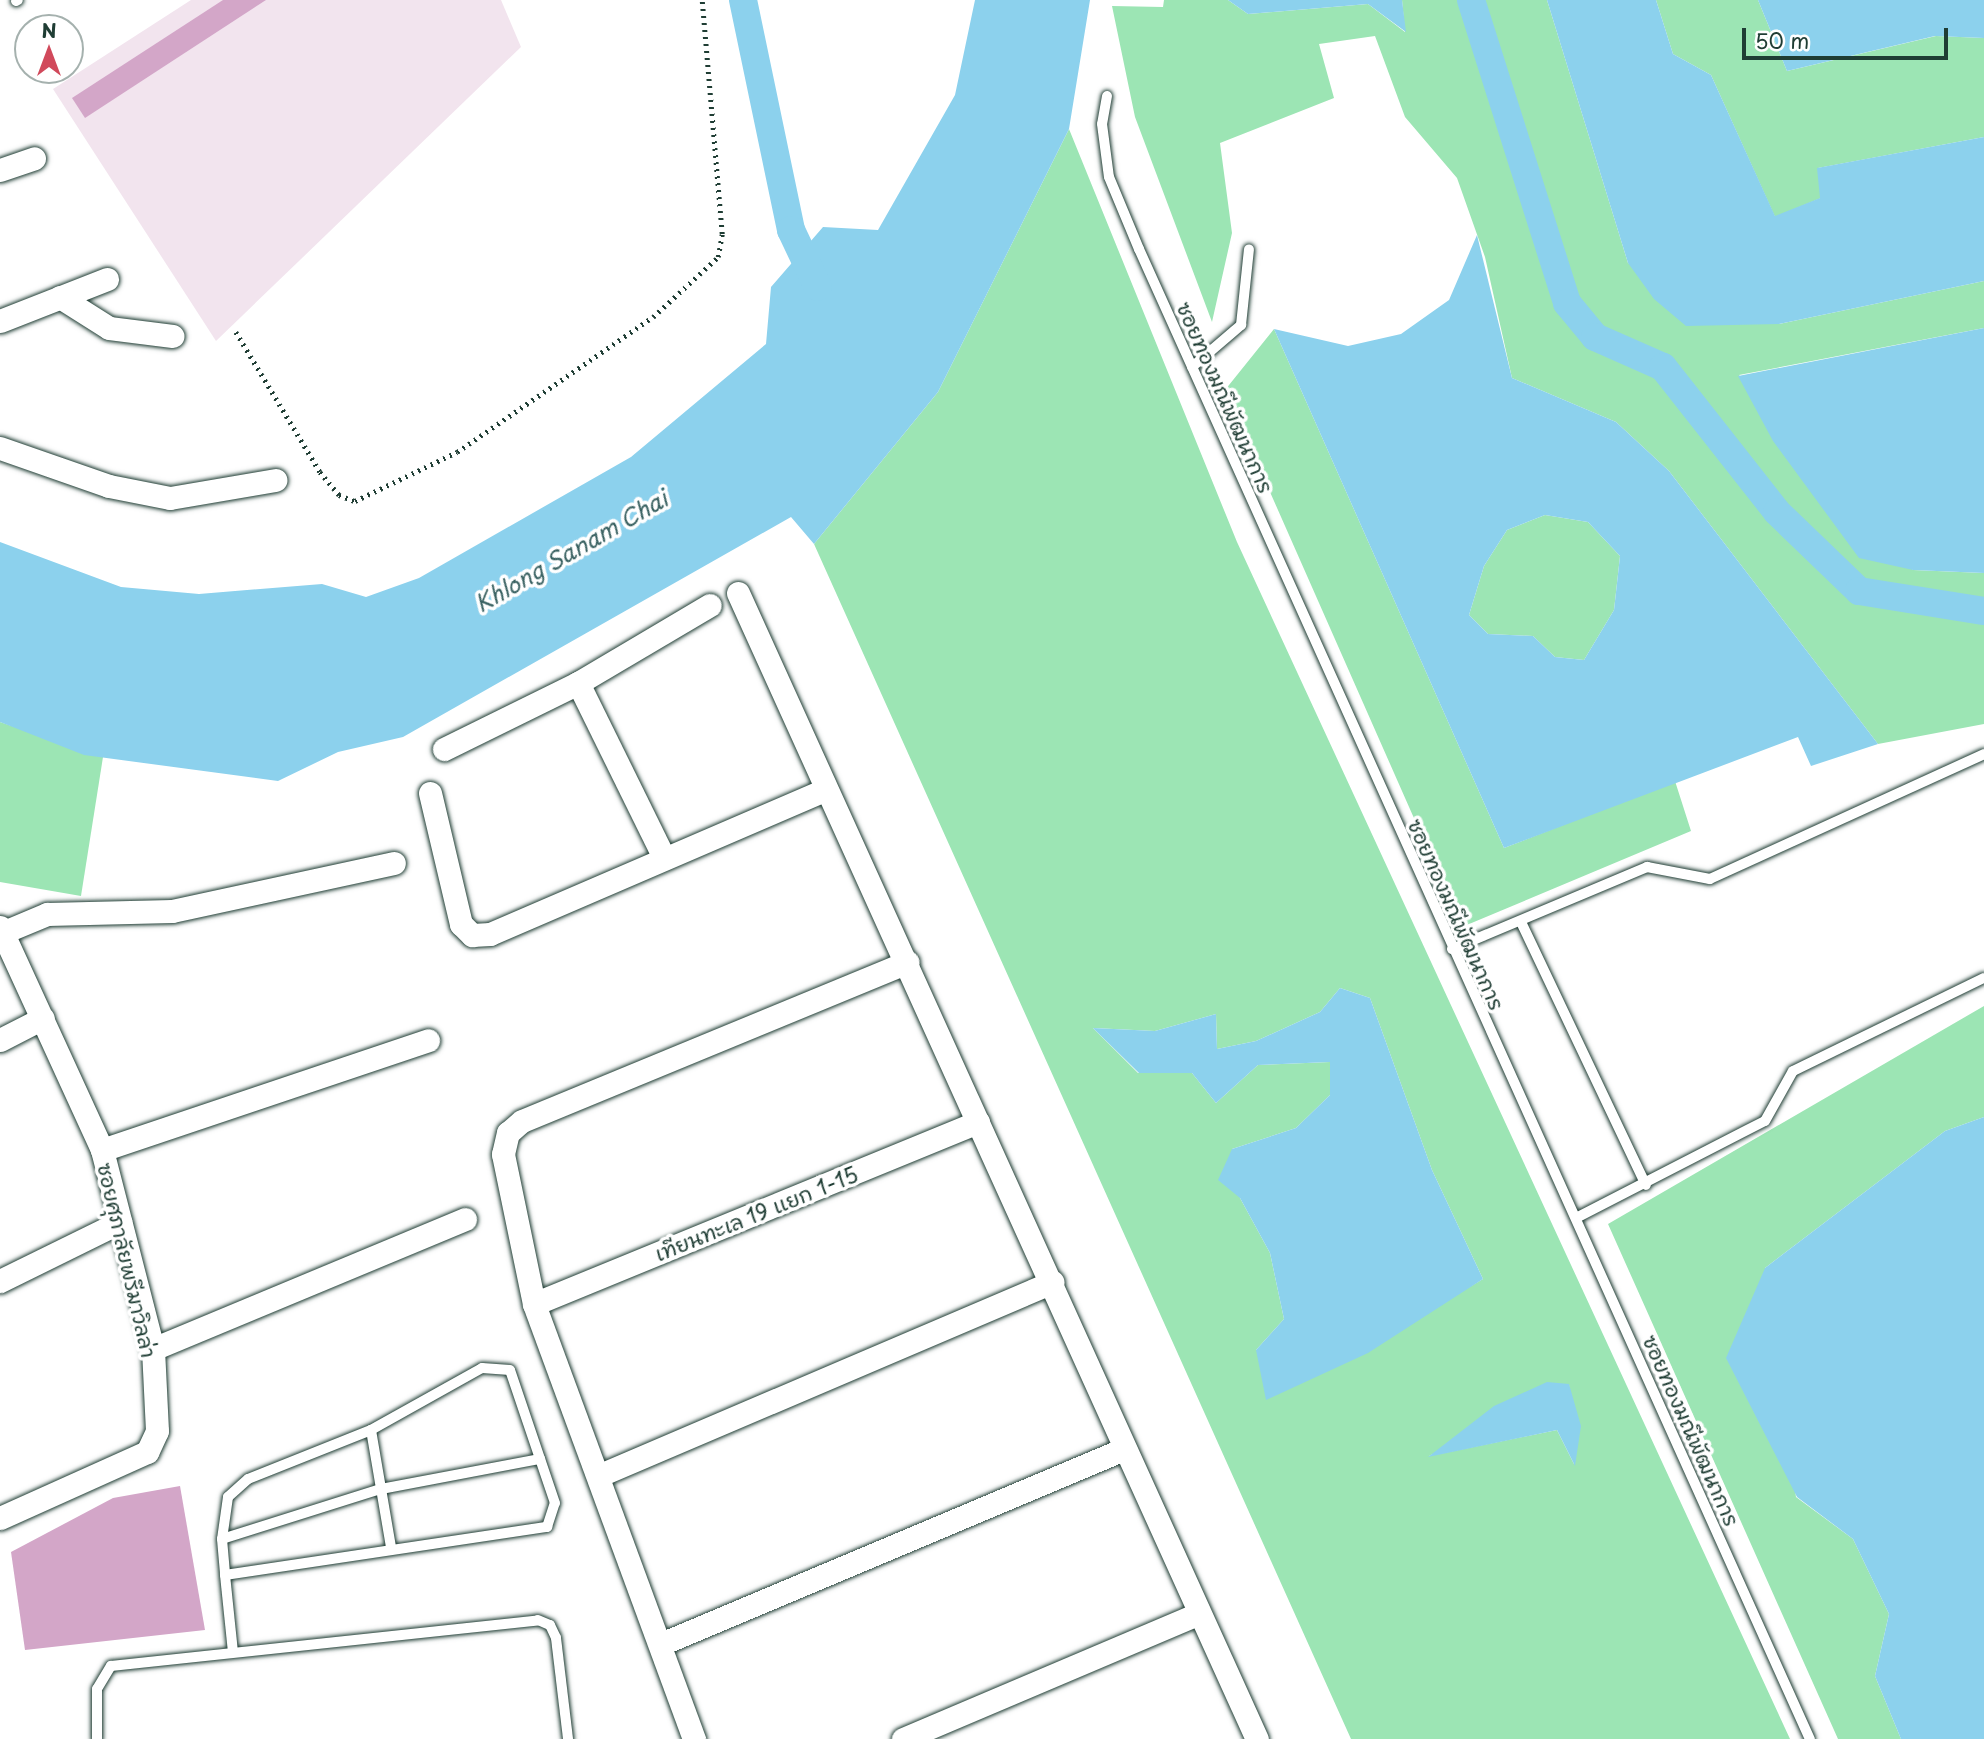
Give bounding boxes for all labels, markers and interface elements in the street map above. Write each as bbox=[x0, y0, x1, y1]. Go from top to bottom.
north arrow bbox=[14, 14, 84, 84]
scale bar bbox=[1746, 14, 1952, 58]
text: N bbox=[41, 16, 57, 44]
text: 50 m bbox=[1755, 24, 1809, 56]
street label: ซอยทองมณีพัฒนาการ bbox=[1172, 297, 1280, 497]
water label: Khlong Sanam Chai bbox=[469, 484, 673, 618]
street label: ซอยทองมณีพัฒนาการ bbox=[1403, 814, 1511, 1014]
street label: ซอยศุภาลัยพรีมาวิลล่า bbox=[93, 1160, 163, 1360]
street label: เทียนทะเล 19 แยก 1-15 bbox=[650, 1160, 862, 1266]
street label: ซอยทองมณีพัฒนาการ bbox=[1638, 1330, 1746, 1530]

